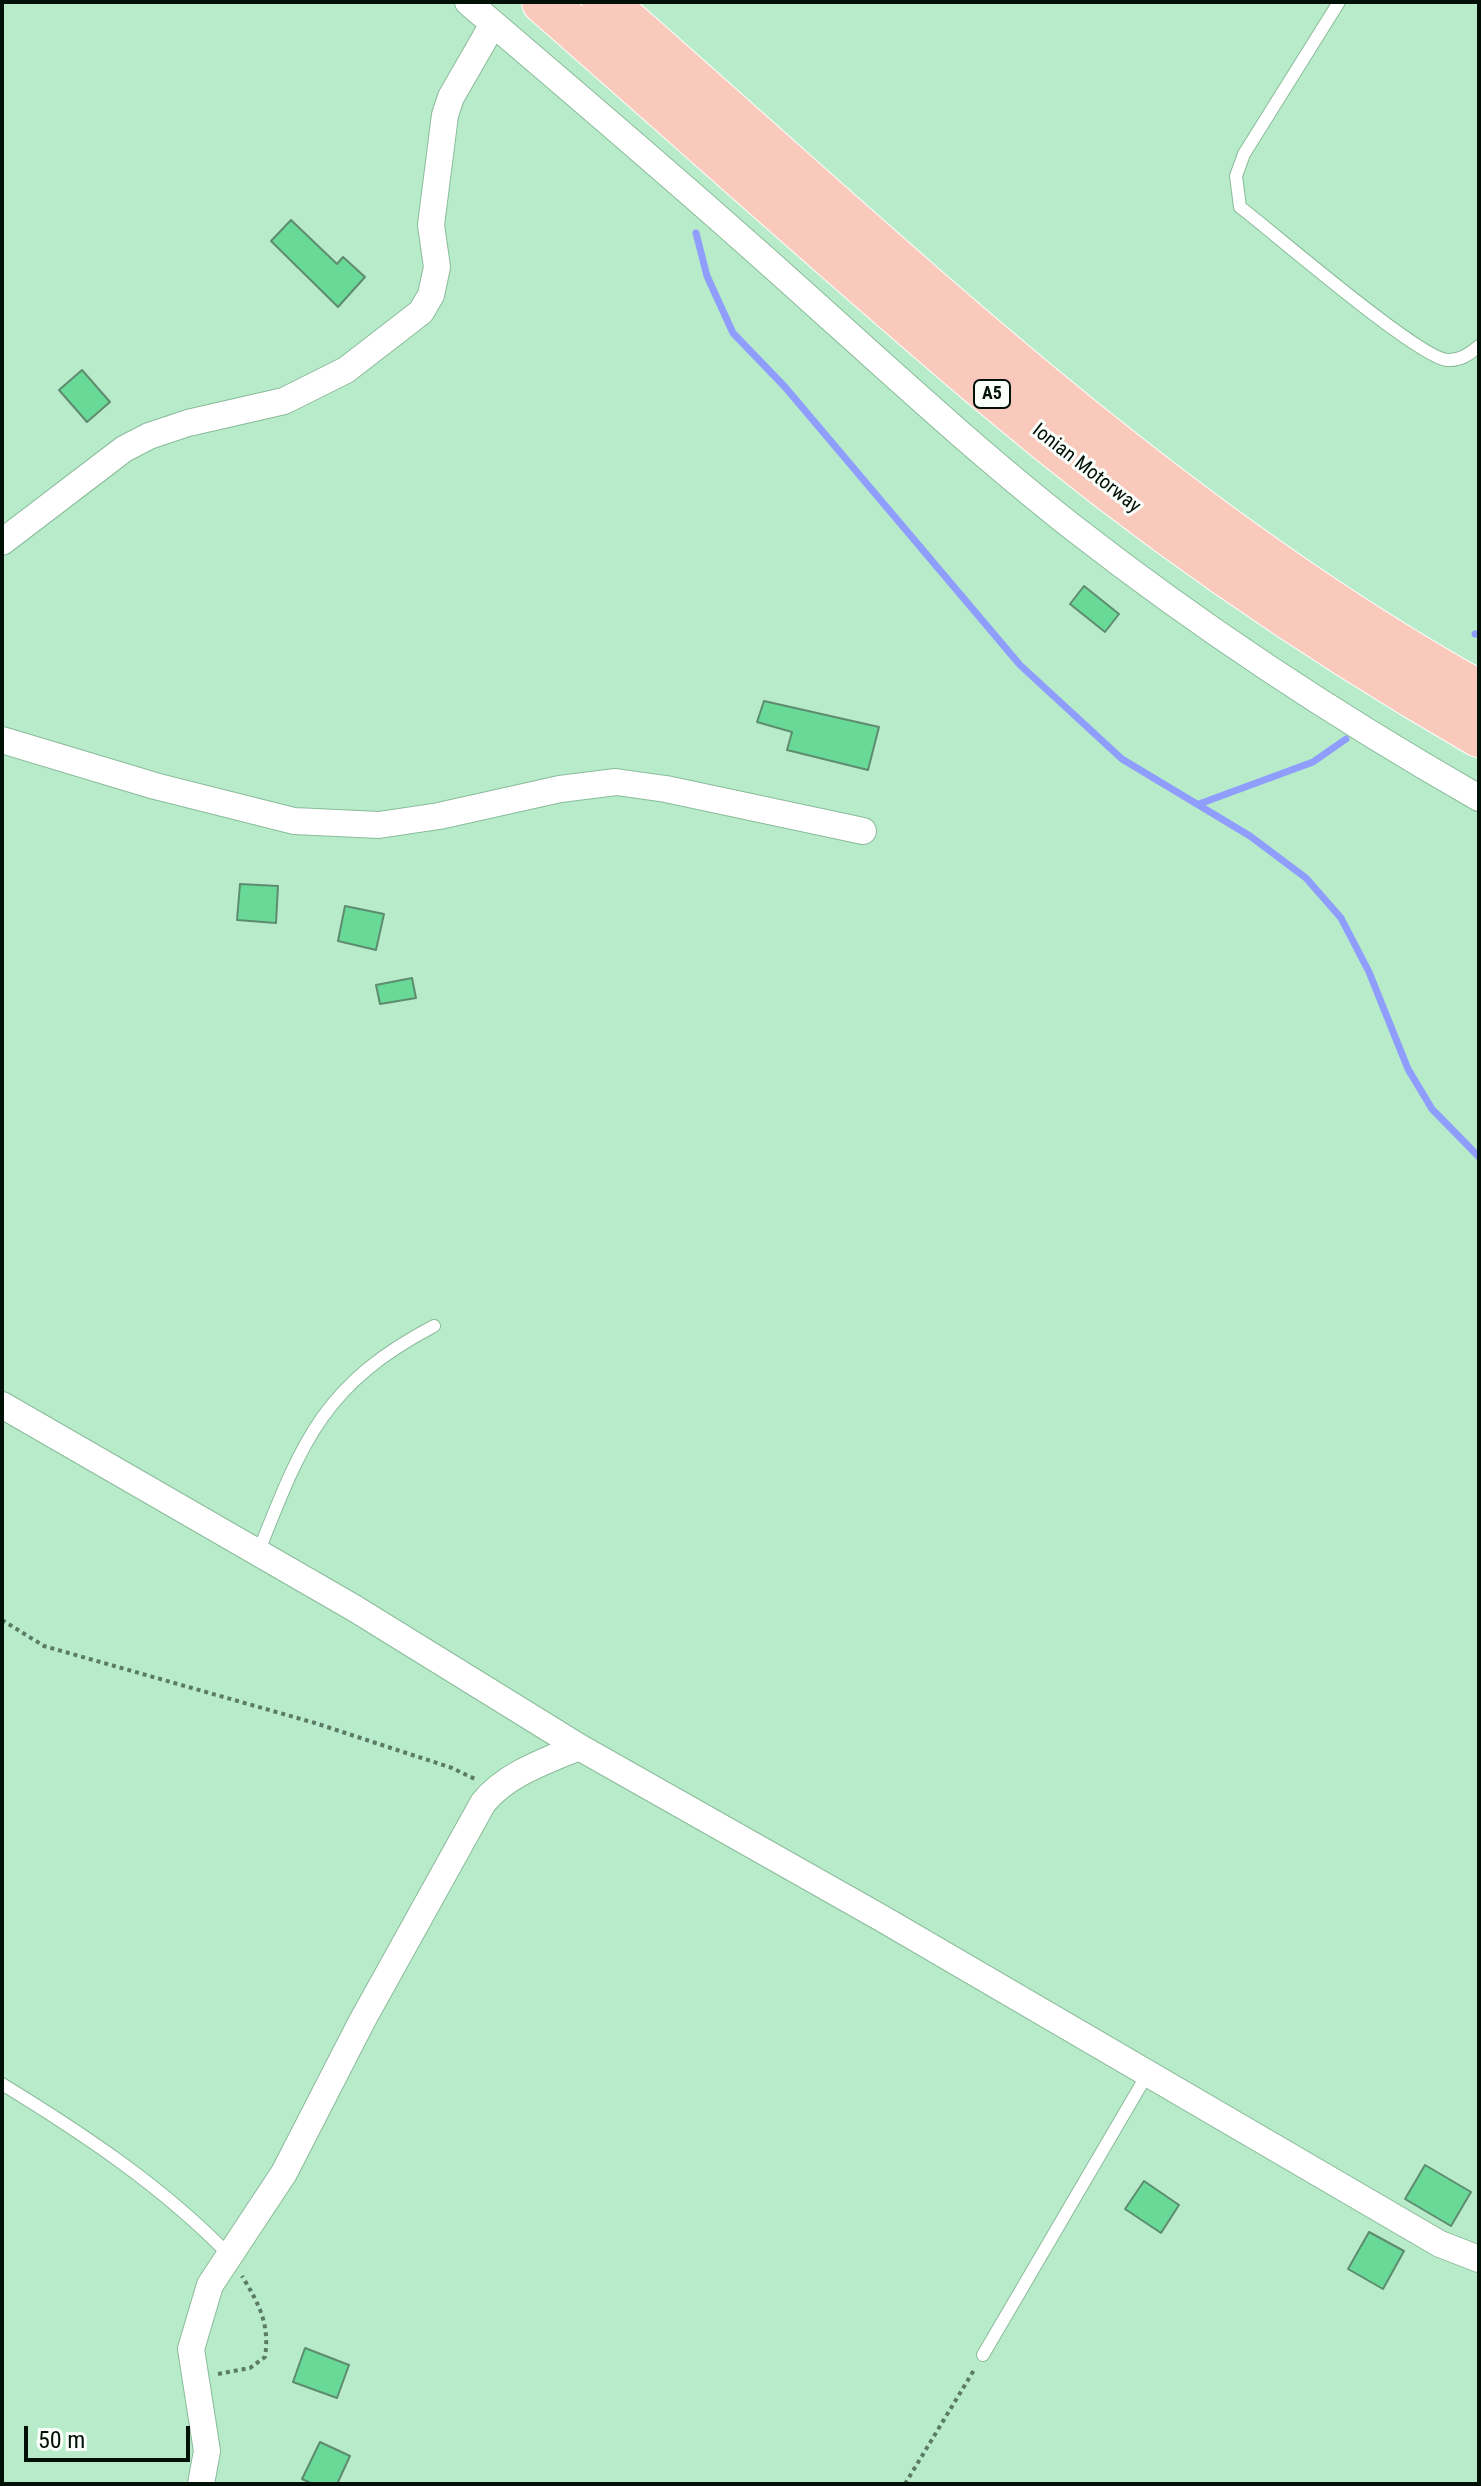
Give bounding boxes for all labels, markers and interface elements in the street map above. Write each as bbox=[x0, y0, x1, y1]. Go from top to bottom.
road number: Α5 bbox=[974, 380, 1010, 408]
street label: Ionian Motorway bbox=[1027, 419, 1145, 519]
scale bar bbox=[28, 2410, 194, 2460]
text: 50 m bbox=[38, 2426, 85, 2454]

